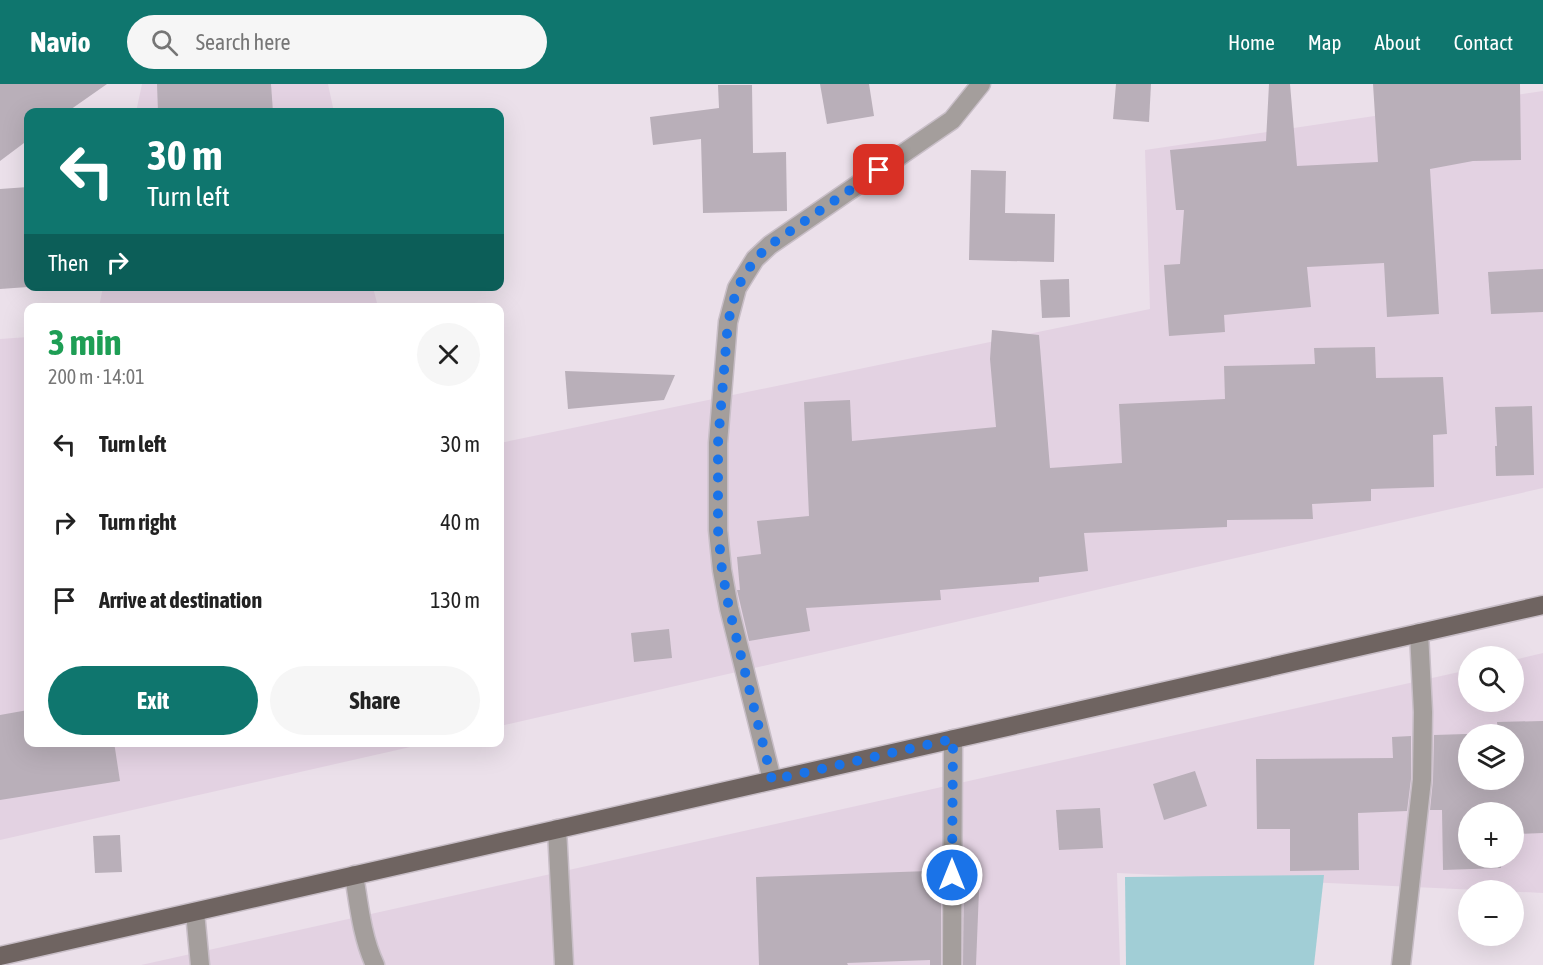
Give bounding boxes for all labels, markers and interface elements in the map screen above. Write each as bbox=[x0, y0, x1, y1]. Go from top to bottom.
search box bbox=[127, 15, 547, 69]
text: Navio bbox=[30, 26, 91, 58]
icon: search bbox=[148, 26, 181, 59]
text: Search here bbox=[196, 29, 291, 55]
text: Home bbox=[1228, 30, 1275, 54]
text: Map bbox=[1308, 30, 1342, 54]
text: About bbox=[1375, 30, 1421, 54]
text: Contact bbox=[1454, 30, 1513, 54]
text: 30 m bbox=[147, 131, 222, 179]
icon: left bbox=[48, 132, 126, 210]
pin bbox=[853, 144, 904, 195]
icon: arrive bbox=[862, 153, 895, 186]
text: Turn left bbox=[147, 181, 230, 212]
icon: right bbox=[101, 246, 134, 279]
text: Then bbox=[48, 250, 89, 276]
text: 3 min bbox=[48, 321, 122, 363]
button: close bbox=[417, 323, 480, 386]
text: 200 m · 14:01 bbox=[48, 365, 145, 388]
icon: left bbox=[48, 428, 81, 461]
text: Turn left bbox=[99, 431, 166, 457]
text: 30 m bbox=[440, 431, 480, 457]
icon: right bbox=[48, 506, 81, 539]
text: Turn right bbox=[99, 509, 176, 535]
text: 40 m bbox=[440, 509, 480, 535]
icon: arrive bbox=[48, 584, 81, 617]
text: Arrive at destination bbox=[99, 587, 262, 613]
text: 130 m bbox=[430, 587, 480, 613]
map controls bbox=[1458, 646, 1524, 946]
button: search bbox=[1458, 646, 1524, 712]
button: Exit bbox=[48, 666, 258, 735]
button: Share bbox=[270, 666, 480, 735]
button: layers bbox=[1458, 724, 1524, 790]
button: + bbox=[1458, 802, 1524, 868]
position arrow bbox=[920, 843, 984, 907]
button: − bbox=[1458, 880, 1524, 946]

